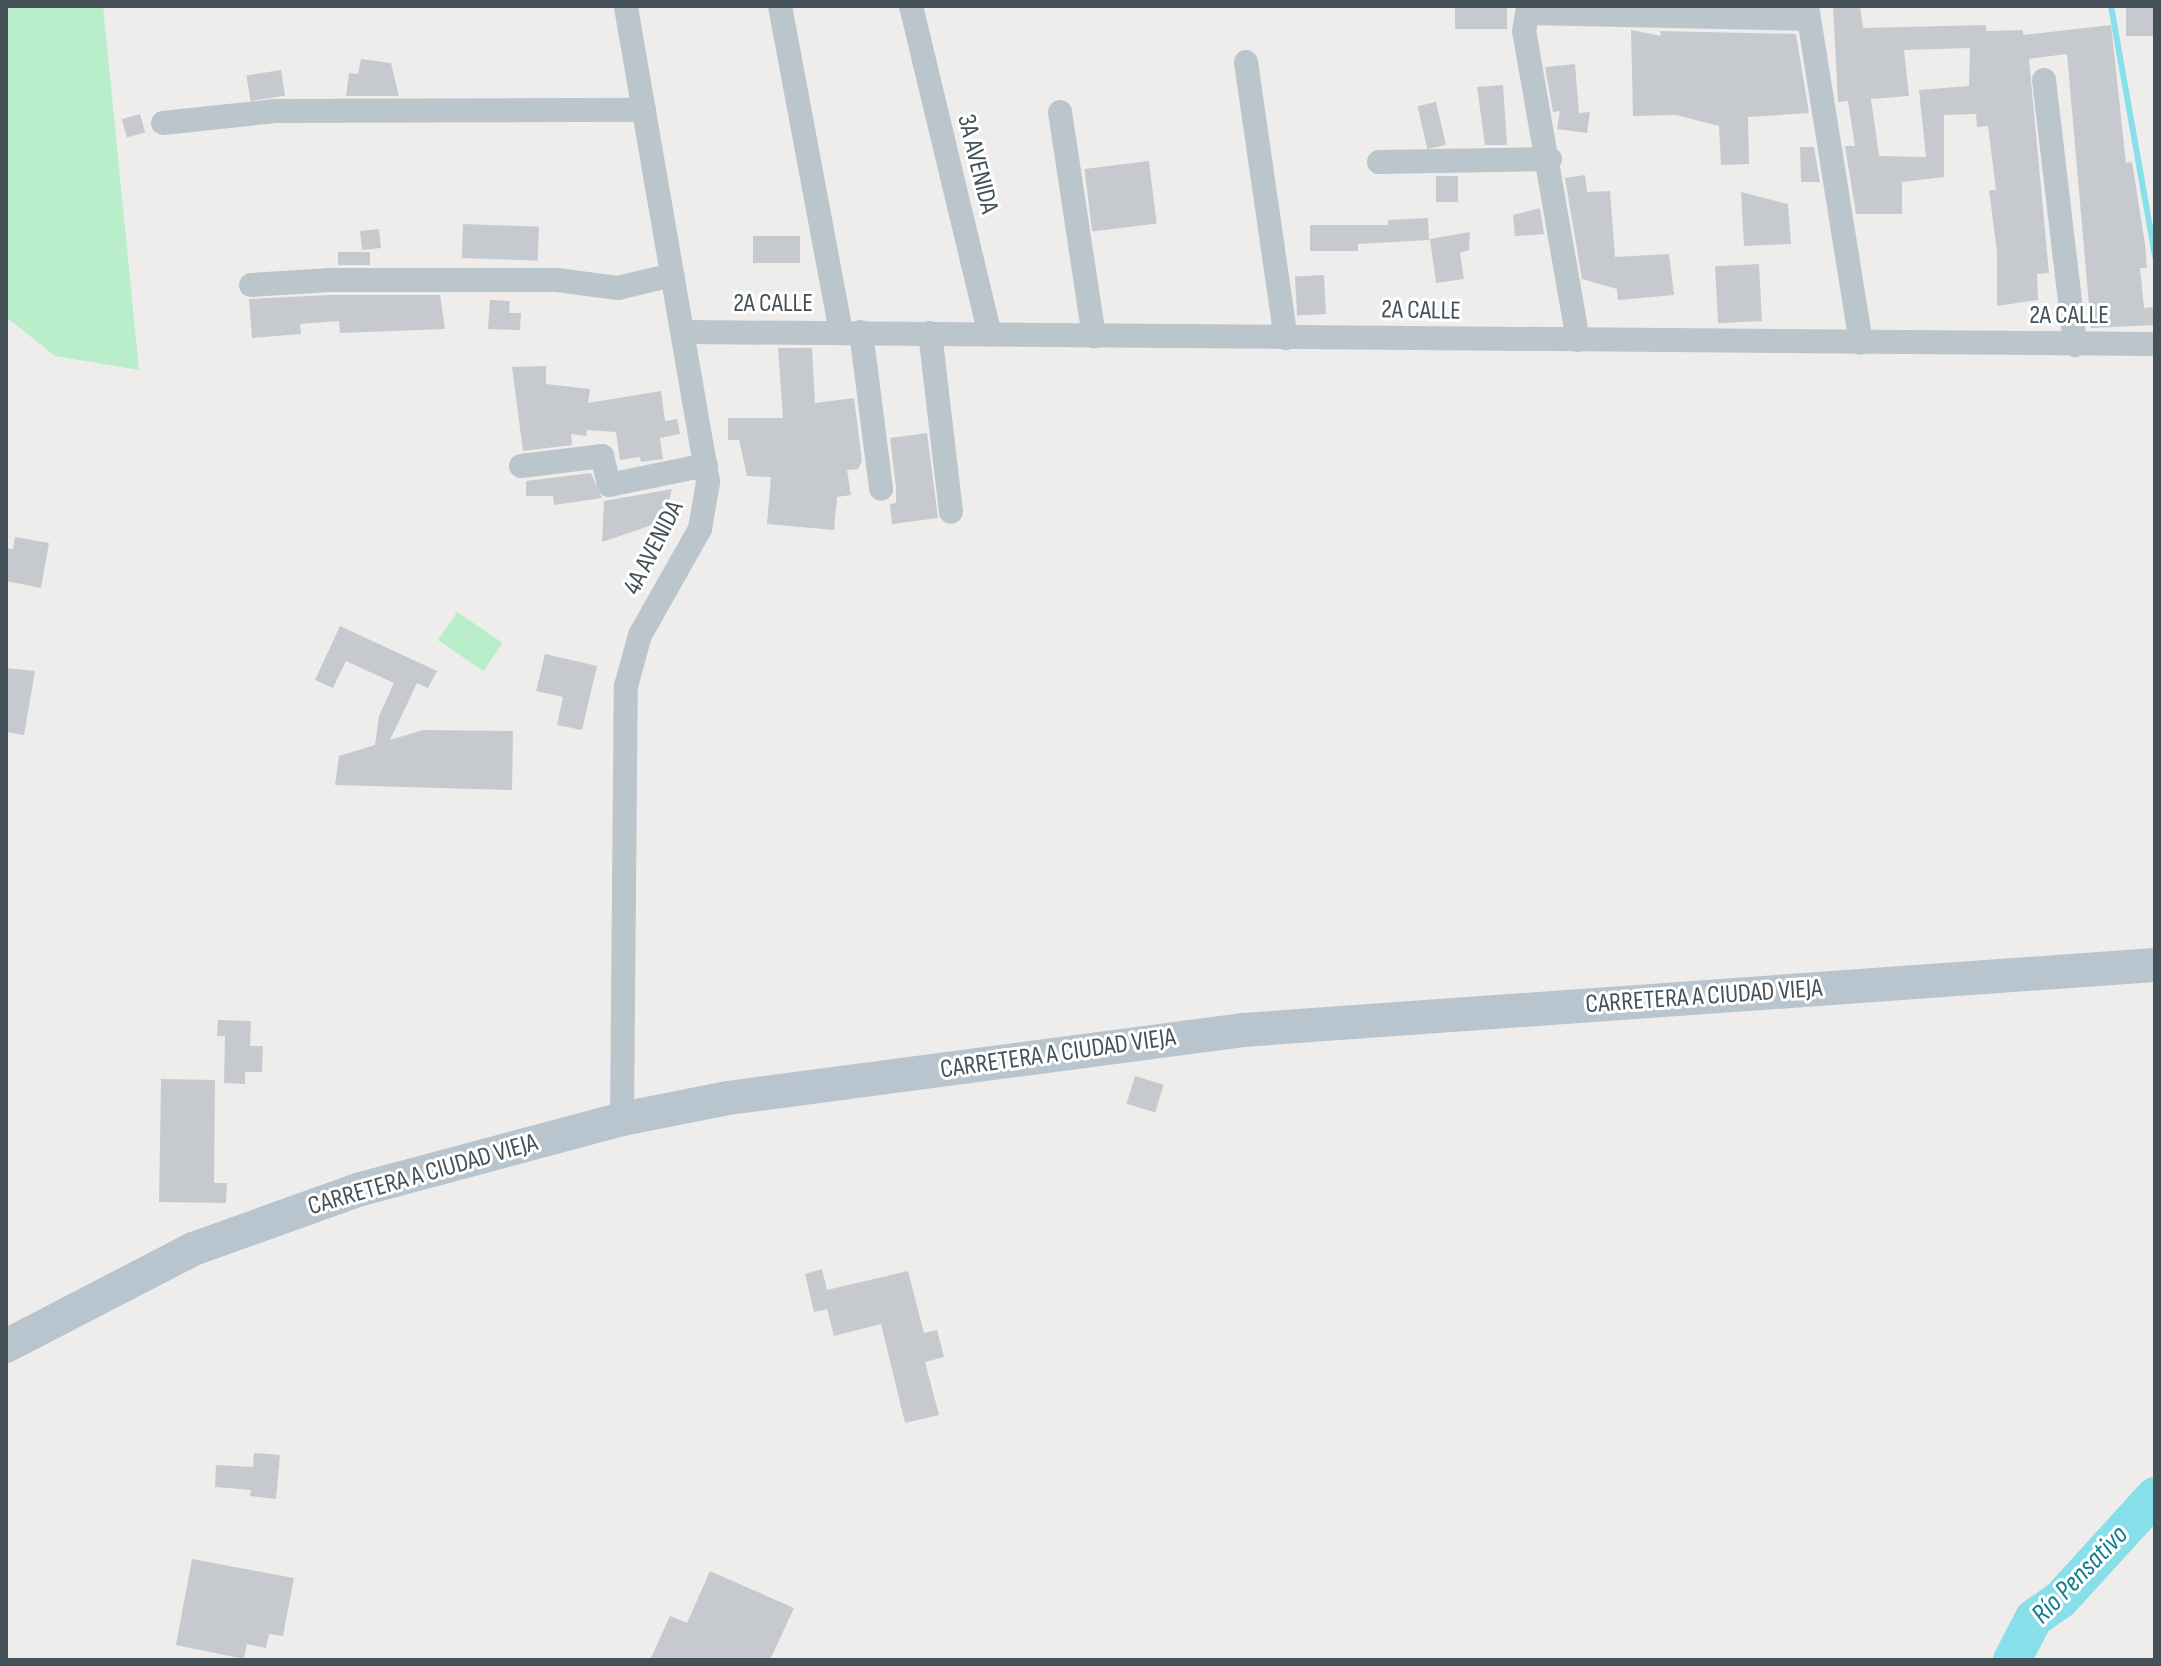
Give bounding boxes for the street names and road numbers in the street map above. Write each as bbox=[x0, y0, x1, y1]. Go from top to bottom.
street label: 3A AVENIDA bbox=[950, 111, 1004, 217]
street label: 2A CALLE bbox=[733, 288, 813, 320]
street label: 2A CALLE bbox=[1381, 295, 1461, 327]
street label: 2A CALLE bbox=[2029, 300, 2109, 332]
street label: 4A AVENIDA bbox=[617, 496, 691, 600]
street label: CARRETERA A CIUDAD VIEJA bbox=[1584, 973, 1824, 1021]
street label: CARRETERA A CIUDAD VIEJA bbox=[938, 1022, 1178, 1086]
street label: CARRETERA A CIUDAD VIEJA bbox=[305, 1127, 541, 1223]

